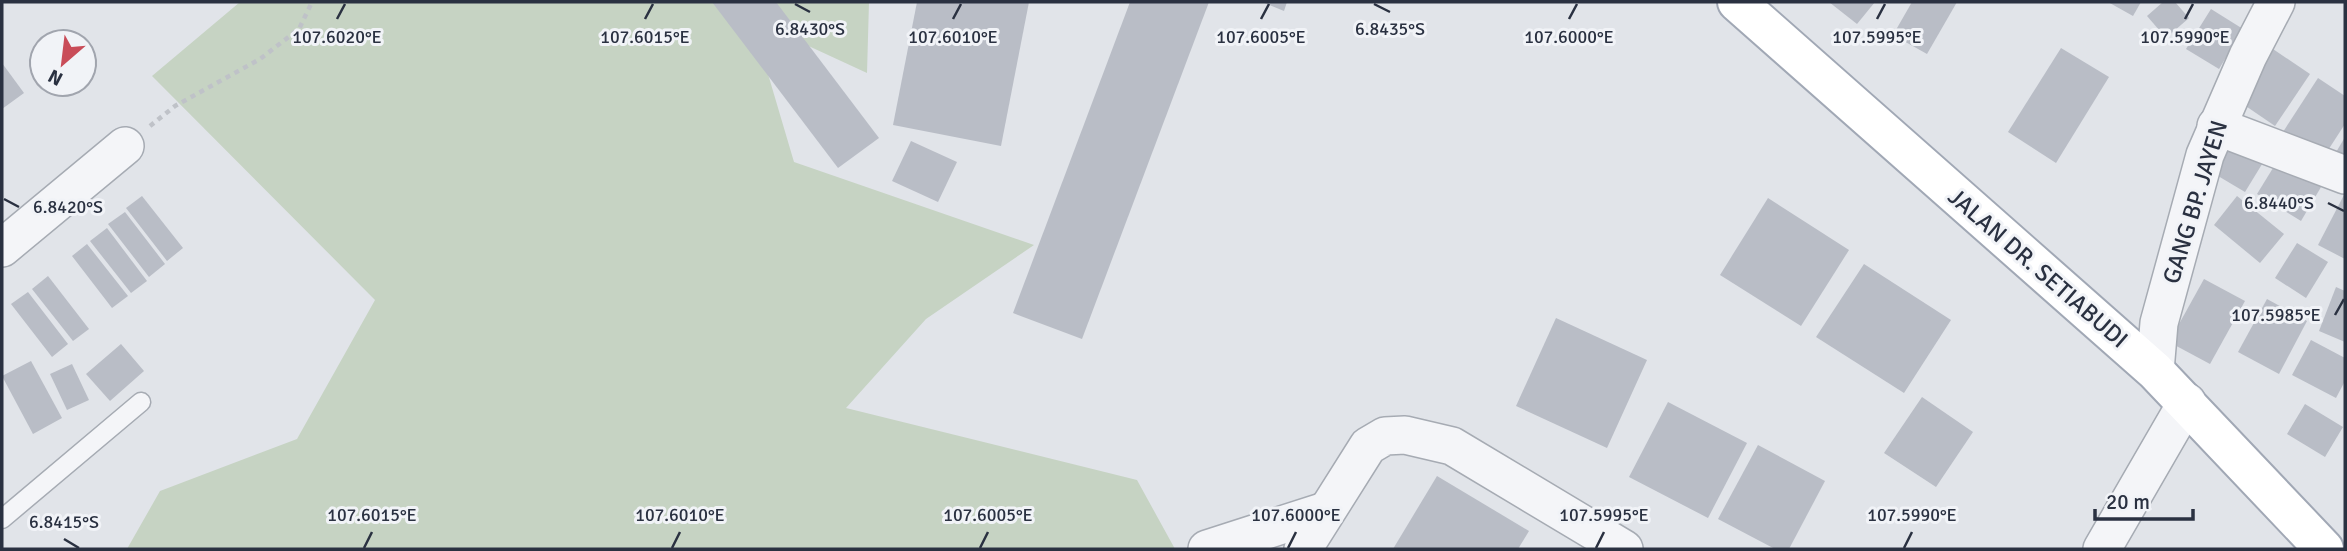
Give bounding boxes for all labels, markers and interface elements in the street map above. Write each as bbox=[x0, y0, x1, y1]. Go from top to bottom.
text: 6.8430°S bbox=[775, 18, 845, 40]
text: 6.8435°S bbox=[1355, 18, 1425, 40]
text: 107.6020°E bbox=[292, 26, 382, 48]
text: 107.6015°E bbox=[600, 26, 690, 48]
text: 107.6010°E bbox=[908, 26, 998, 48]
text: 107.6005°E bbox=[1216, 26, 1306, 48]
text: 107.6000°E bbox=[1524, 26, 1614, 48]
text: 107.5995°E bbox=[1832, 26, 1922, 48]
text: 107.5990°E bbox=[2140, 26, 2230, 48]
north arrow bbox=[28, 28, 98, 98]
text: N bbox=[44, 63, 67, 91]
street label: GANG BP. JAYEN bbox=[2156, 117, 2234, 287]
street label: JALAN DR. SETIABUDI bbox=[1942, 182, 2134, 354]
text: 6.8440°S bbox=[2244, 192, 2314, 214]
text: 6.8420°S bbox=[33, 196, 103, 218]
text: 107.5985°E bbox=[2231, 304, 2321, 326]
scale bar bbox=[2095, 477, 2193, 522]
text: 20 m bbox=[2106, 489, 2150, 515]
text: 107.6015°E bbox=[327, 504, 417, 526]
text: 107.6010°E bbox=[635, 504, 725, 526]
text: 107.6005°E bbox=[943, 504, 1033, 526]
text: 107.6000°E bbox=[1251, 504, 1341, 526]
text: 107.5995°E bbox=[1559, 504, 1649, 526]
text: 107.5990°E bbox=[1867, 504, 1957, 526]
text: 6.8415°S bbox=[29, 511, 99, 533]

